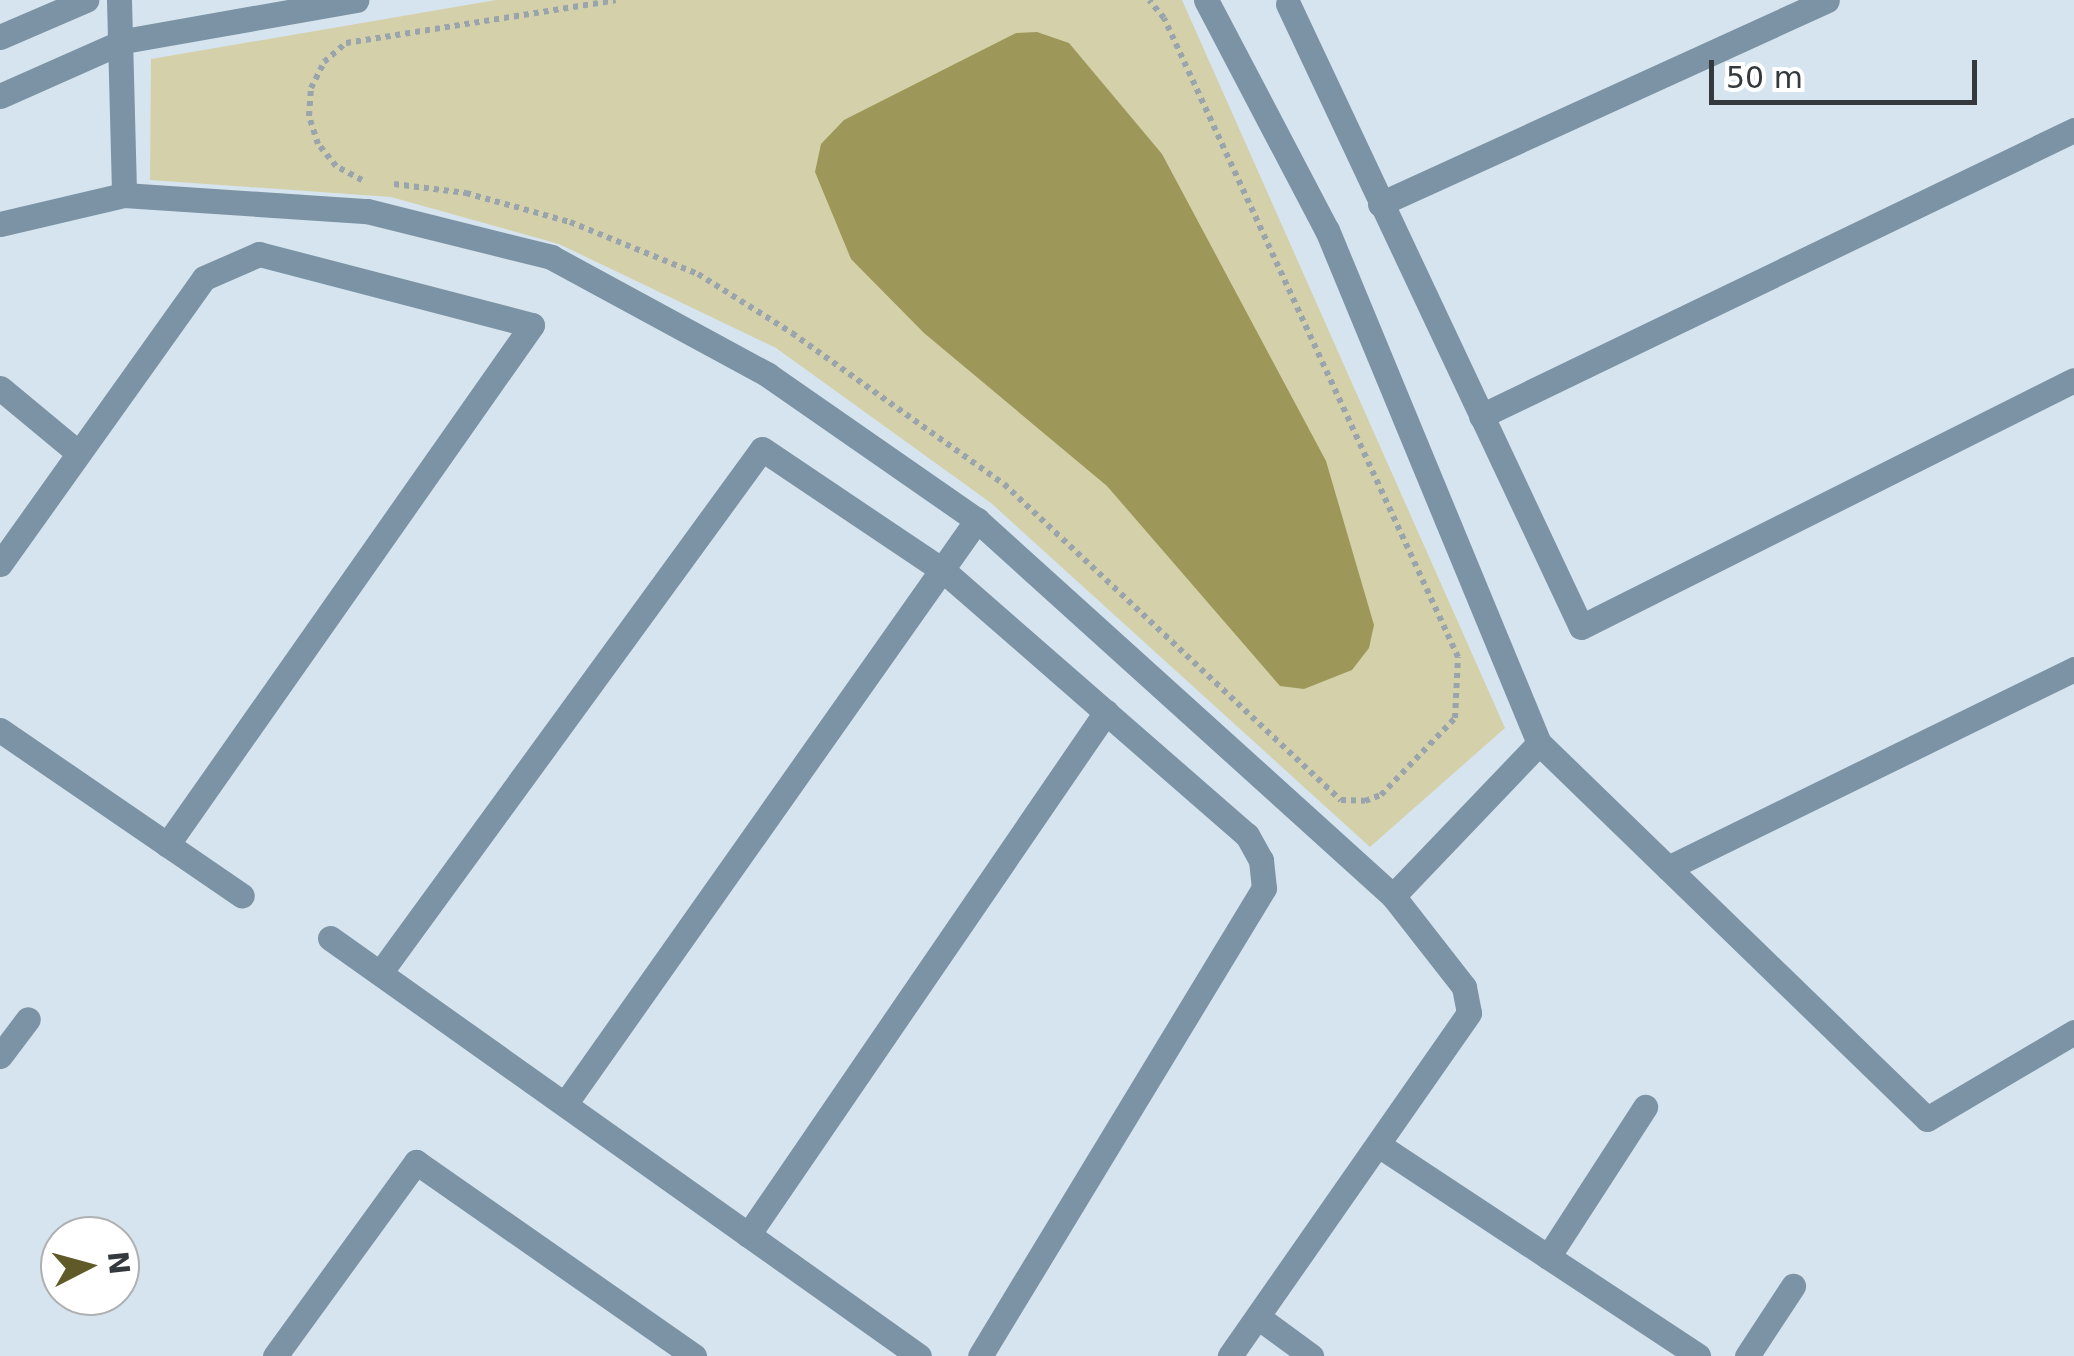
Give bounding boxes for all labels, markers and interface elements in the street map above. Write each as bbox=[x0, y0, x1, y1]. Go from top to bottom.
scale bar bbox=[1714, 40, 1982, 102]
text: 50 m bbox=[1726, 60, 1803, 95]
north arrow bbox=[40, 1216, 140, 1316]
text: N bbox=[101, 1250, 136, 1276]

